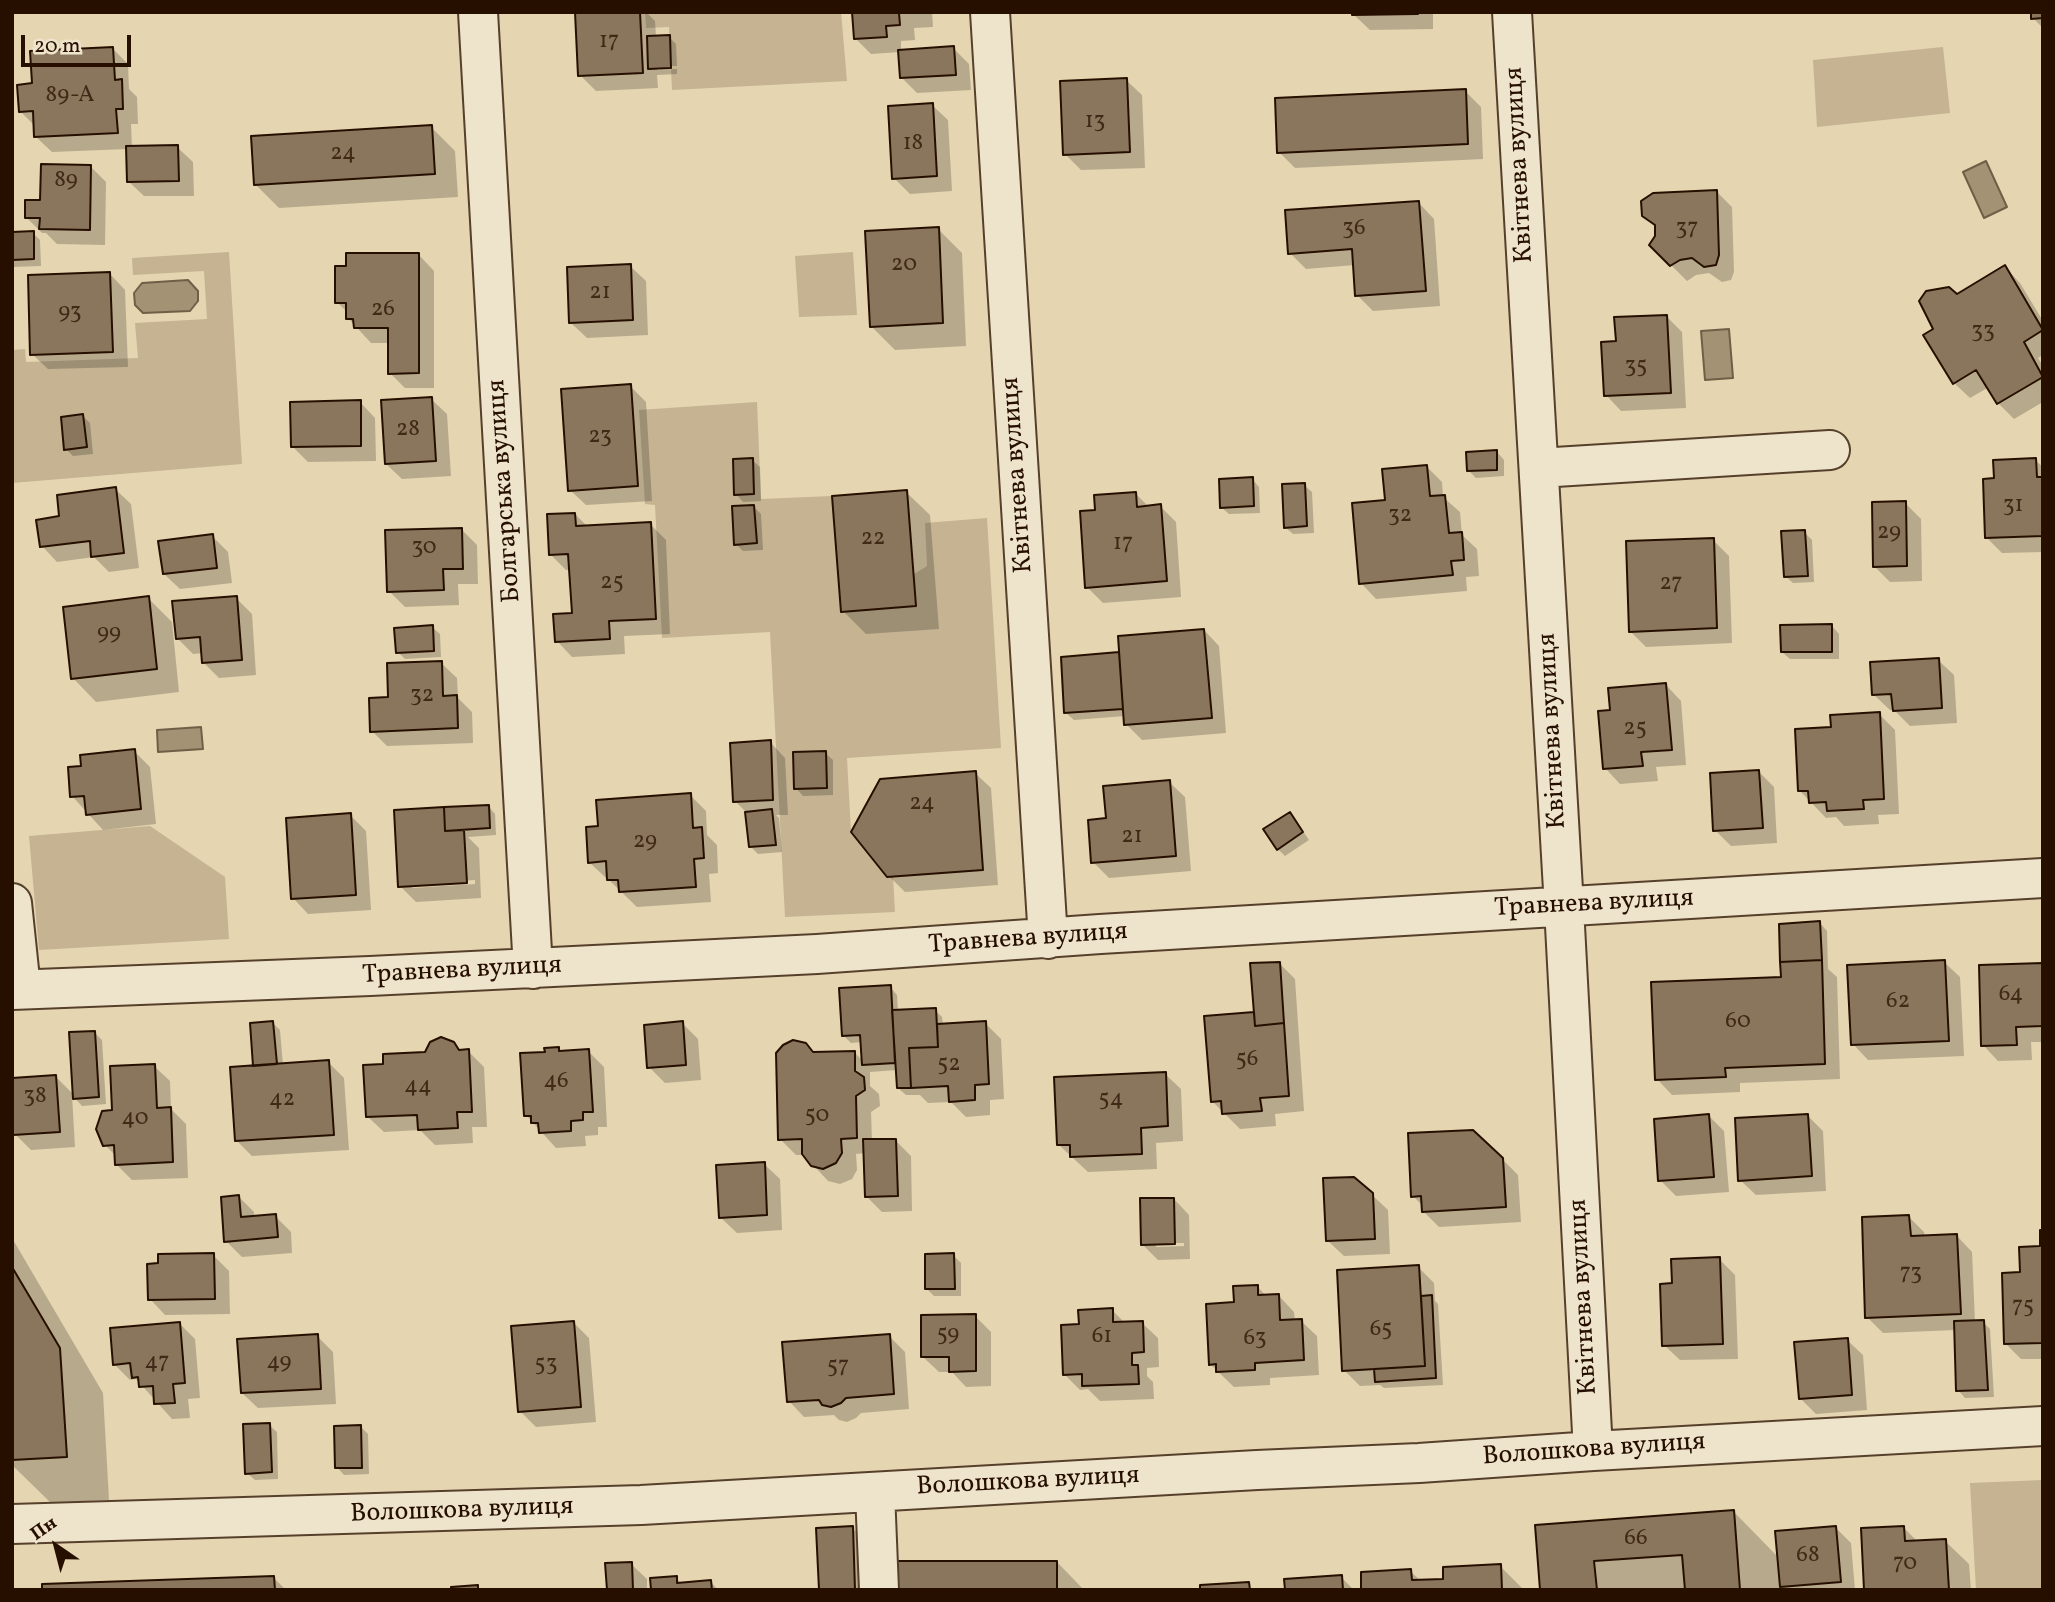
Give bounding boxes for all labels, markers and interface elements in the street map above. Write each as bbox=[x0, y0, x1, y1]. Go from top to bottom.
scale bar bbox=[24, 21, 135, 65]
house number: 17 bbox=[599, 29, 619, 57]
text: 20 m bbox=[34, 32, 80, 61]
street label: Квітнева вулиця bbox=[1500, 66, 1542, 264]
house number: 89-А bbox=[46, 83, 94, 111]
house number: 13 bbox=[1085, 109, 1105, 137]
house number: 18 bbox=[903, 131, 923, 159]
house number: 24 bbox=[330, 141, 356, 169]
house number: 89 bbox=[54, 168, 78, 196]
house number: 36 bbox=[1342, 216, 1366, 244]
house number: 37 bbox=[1676, 216, 1698, 244]
house number: 20 bbox=[891, 252, 917, 280]
house number: 21 bbox=[589, 280, 611, 308]
house number: 26 bbox=[371, 297, 395, 325]
house number: 93 bbox=[58, 300, 82, 328]
house number: 33 bbox=[1971, 319, 1995, 347]
house number: 35 bbox=[1625, 354, 1647, 382]
street label: Квітнева вулиця bbox=[997, 376, 1041, 574]
street label: Болгарська вулиця bbox=[483, 378, 529, 604]
house number: 28 bbox=[396, 417, 420, 445]
house number: 23 bbox=[588, 424, 612, 452]
house number: 31 bbox=[2003, 493, 2023, 521]
house number: 32 bbox=[1388, 503, 1412, 531]
house number: 29 bbox=[1877, 520, 1901, 548]
house number: 22 bbox=[861, 526, 885, 554]
house number: 17 bbox=[1113, 531, 1133, 559]
house number: 30 bbox=[411, 535, 437, 563]
house number: 25 bbox=[600, 570, 624, 598]
house number: 27 bbox=[1660, 571, 1682, 599]
house number: 99 bbox=[97, 621, 121, 649]
street label: Квітнева вулиця bbox=[1533, 632, 1575, 830]
house number: 32 bbox=[410, 683, 434, 711]
house number: 25 bbox=[1623, 716, 1647, 744]
house number: 24 bbox=[909, 791, 935, 819]
house number: 21 bbox=[1121, 824, 1143, 852]
house number: 29 bbox=[633, 829, 657, 857]
street label: Травнева вулиця bbox=[1493, 884, 1695, 926]
street label: Травнева вулиця bbox=[927, 917, 1129, 963]
street label: Травнева вулиця bbox=[361, 951, 563, 993]
house number: 64 bbox=[1999, 982, 2023, 1010]
house number: 62 bbox=[1886, 989, 1910, 1017]
house number: 60 bbox=[1725, 1009, 1751, 1037]
house number: 56 bbox=[1236, 1047, 1258, 1075]
house number: 52 bbox=[937, 1052, 961, 1080]
house number: 46 bbox=[543, 1069, 569, 1097]
house number: 44 bbox=[404, 1074, 432, 1102]
house number: 38 bbox=[23, 1084, 47, 1112]
house number: 42 bbox=[269, 1087, 295, 1115]
house number: 54 bbox=[1099, 1087, 1123, 1115]
house number: 50 bbox=[805, 1103, 829, 1131]
house number: 40 bbox=[121, 1106, 149, 1134]
street label: Квітнева вулиця bbox=[1564, 1198, 1606, 1396]
house number: 73 bbox=[1900, 1261, 1922, 1289]
house number: 75 bbox=[2012, 1294, 2034, 1322]
house number: 65 bbox=[1370, 1317, 1392, 1345]
house number: 59 bbox=[937, 1322, 959, 1350]
house number: 61 bbox=[1092, 1324, 1112, 1352]
house number: 63 bbox=[1243, 1326, 1267, 1354]
house number: 47 bbox=[145, 1350, 169, 1378]
house number: 49 bbox=[267, 1350, 291, 1378]
house number: 53 bbox=[535, 1352, 557, 1380]
house number: 57 bbox=[827, 1354, 849, 1382]
street label: Волошкова вулиця bbox=[1481, 1428, 1707, 1474]
street label: Волошкова вулиця bbox=[916, 1462, 1140, 1504]
street label: Волошкова вулиця bbox=[350, 1493, 574, 1531]
text: Пн bbox=[25, 1510, 62, 1547]
north arrow bbox=[21, 1511, 91, 1581]
house number: 66 bbox=[1624, 1526, 1648, 1554]
house number: 68 bbox=[1796, 1543, 1820, 1571]
house number: 70 bbox=[1893, 1551, 1917, 1579]

